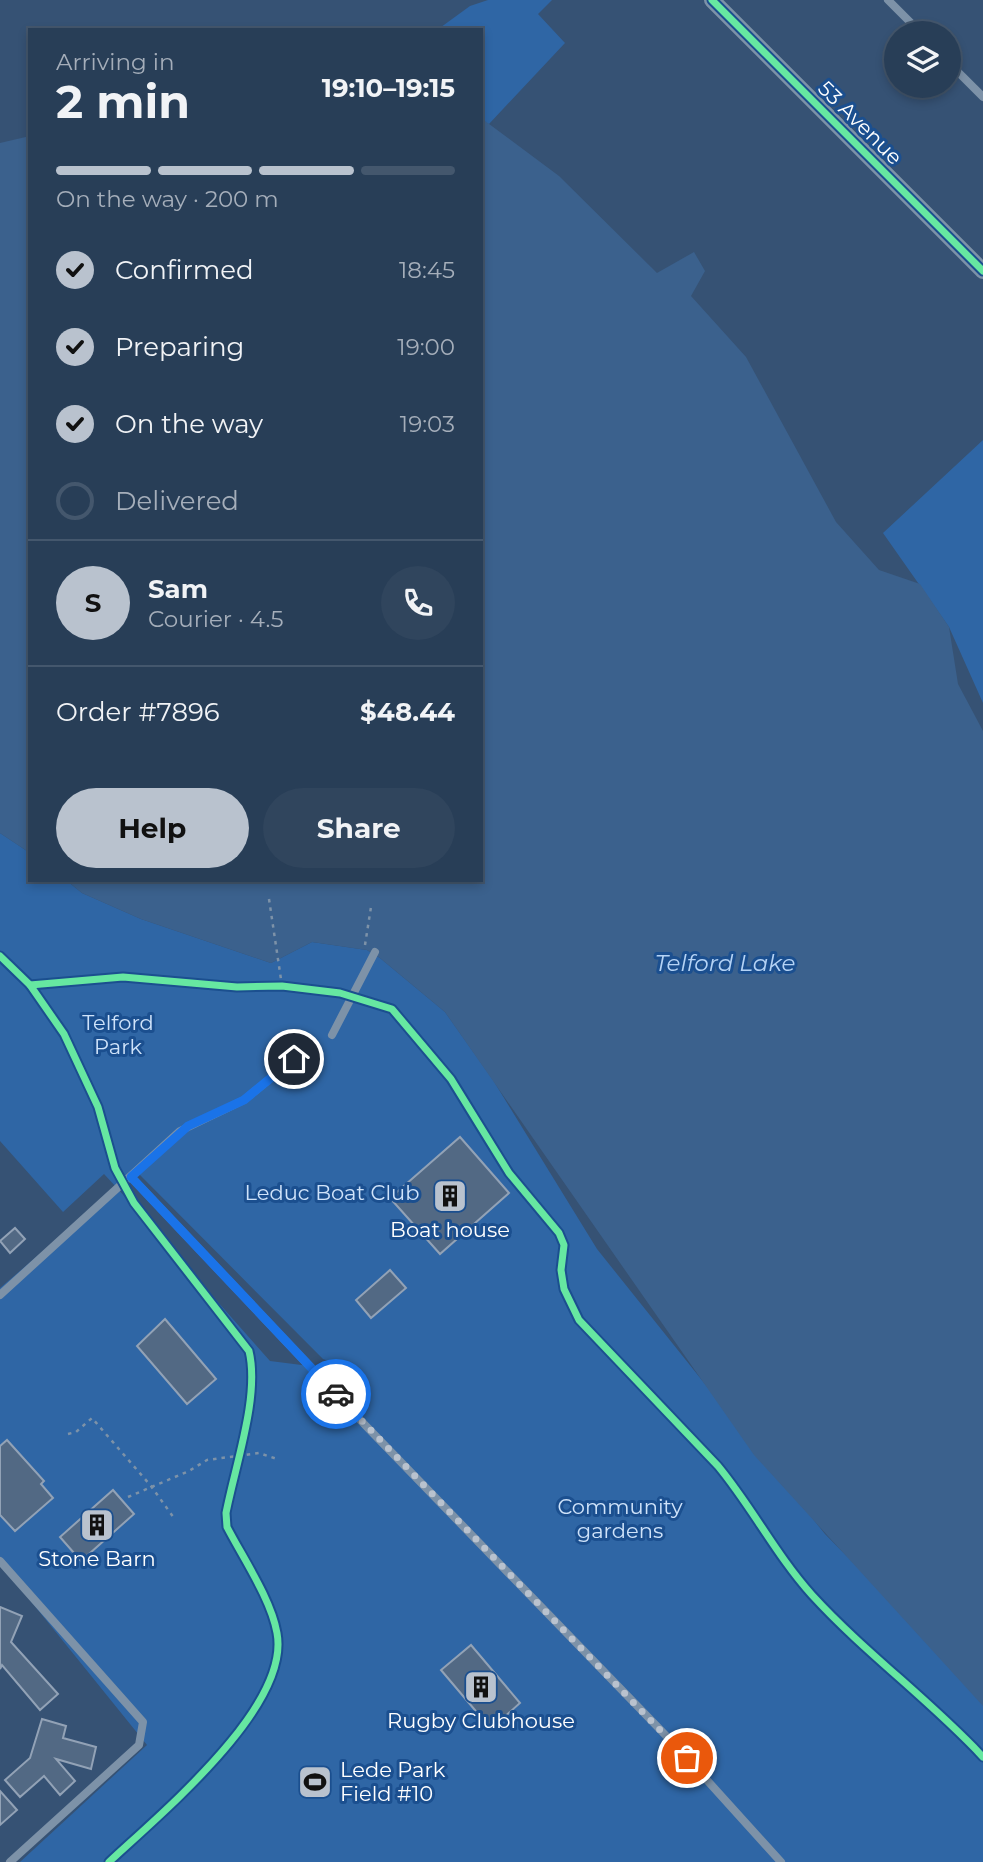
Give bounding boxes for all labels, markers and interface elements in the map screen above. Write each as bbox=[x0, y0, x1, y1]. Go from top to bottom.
map controls bbox=[884, 21, 961, 98]
button: layers bbox=[884, 21, 961, 98]
text: Arriving in bbox=[56, 48, 175, 76]
text: 19:10–19:15 bbox=[322, 72, 455, 104]
text: 2 min bbox=[56, 73, 190, 130]
street label: 53 Avenue bbox=[813, 75, 908, 170]
text: On the way · 200 m bbox=[56, 185, 279, 213]
icon: check bbox=[56, 251, 94, 289]
text: Confirmed bbox=[115, 254, 254, 286]
text: 18:45 bbox=[399, 256, 455, 284]
icon: check bbox=[56, 328, 94, 366]
text: Preparing bbox=[115, 331, 244, 363]
text: 19:00 bbox=[397, 333, 455, 361]
icon: check bbox=[56, 405, 94, 443]
text: On the way bbox=[115, 408, 263, 440]
text: 19:03 bbox=[400, 410, 455, 438]
text: Delivered bbox=[115, 485, 239, 517]
button: phone bbox=[381, 566, 455, 640]
text: Sam bbox=[148, 573, 208, 605]
text: S bbox=[85, 587, 101, 619]
text: Courier · 4.5 bbox=[148, 605, 283, 633]
text: Order #7896 bbox=[56, 696, 220, 728]
text: $48.44 bbox=[360, 696, 455, 728]
button: Help bbox=[56, 788, 249, 868]
button: Share bbox=[263, 788, 455, 868]
water label: Telford Lake bbox=[655, 949, 795, 977]
park label: Telford Park bbox=[82, 1010, 154, 1059]
pin bbox=[264, 1029, 324, 1089]
icon: home bbox=[275, 1040, 313, 1078]
building icon: Boat house bbox=[431, 1177, 469, 1215]
park label: Leduc Boat Club bbox=[245, 1180, 419, 1205]
place label: Boat house bbox=[390, 1217, 510, 1242]
courier bbox=[301, 1359, 371, 1429]
icon: car bbox=[317, 1375, 355, 1413]
park label: Community gardens bbox=[557, 1494, 683, 1543]
building icon: Stone Barn bbox=[78, 1506, 116, 1544]
place label: Stone Barn bbox=[38, 1546, 156, 1571]
building icon: Rugby Clubhouse bbox=[462, 1668, 500, 1706]
place label: Rugby Clubhouse bbox=[387, 1708, 575, 1733]
pin bbox=[657, 1728, 717, 1788]
icon: bag bbox=[668, 1739, 706, 1777]
place label: Lede Park Field #10 bbox=[340, 1757, 446, 1806]
sports icon: Lede Park Field #10 bbox=[296, 1763, 334, 1801]

